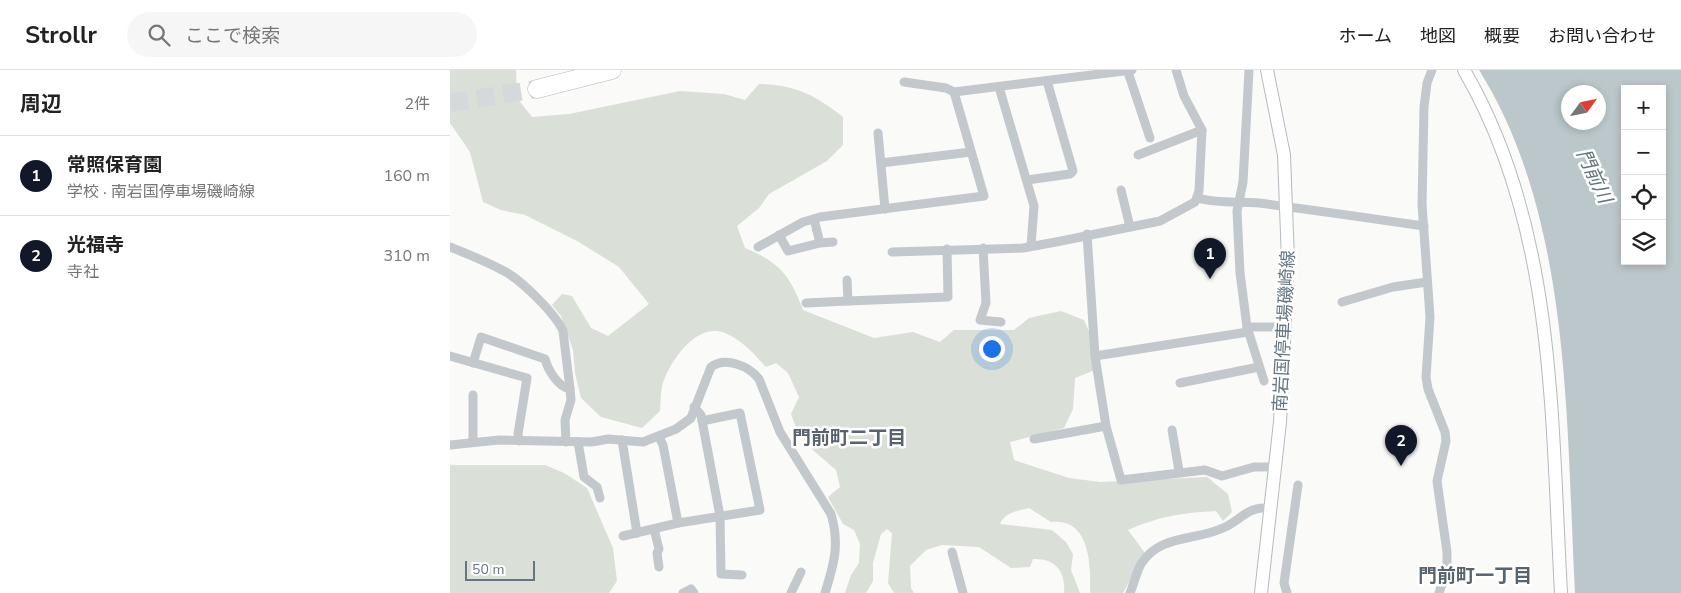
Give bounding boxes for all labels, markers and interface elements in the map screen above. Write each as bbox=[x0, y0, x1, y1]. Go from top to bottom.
search box bbox=[127, 12, 477, 57]
text: Strollr bbox=[25, 19, 97, 51]
icon: search bbox=[145, 21, 173, 49]
text: ここで検索 bbox=[185, 23, 280, 49]
text: ホーム bbox=[1339, 24, 1392, 48]
text: 地図 bbox=[1420, 24, 1456, 48]
text: 概要 bbox=[1484, 24, 1520, 48]
text: お問い合わせ bbox=[1548, 24, 1656, 48]
north arrow bbox=[1561, 85, 1606, 130]
map controls bbox=[1621, 85, 1666, 265]
button: + bbox=[1621, 85, 1666, 130]
text: 周辺 bbox=[20, 90, 62, 118]
text: 2件 bbox=[404, 93, 430, 115]
button: − bbox=[1621, 130, 1666, 175]
water label: 門前川 bbox=[1570, 145, 1619, 209]
text: 常照保育園 bbox=[67, 152, 162, 178]
text: 1 bbox=[31, 165, 41, 187]
text: 160 m bbox=[383, 165, 430, 187]
button: locate bbox=[1621, 175, 1666, 220]
text: 学校 · 南岩国停車場磯崎線 bbox=[67, 181, 255, 203]
button: layers bbox=[1621, 220, 1666, 265]
text: 光福寺 bbox=[67, 232, 124, 258]
pin: 1 bbox=[1194, 238, 1226, 279]
text: 2 bbox=[31, 245, 41, 267]
text: 310 m bbox=[383, 245, 430, 267]
street label: 南岩国停車場磯崎線 bbox=[1268, 249, 1300, 413]
text: 寺社 bbox=[67, 261, 99, 283]
your location bbox=[979, 336, 1005, 362]
district label: 門前町二丁目 bbox=[792, 425, 906, 451]
pin: 2 bbox=[1385, 425, 1417, 466]
scale bar bbox=[465, 558, 535, 581]
text: 50 m bbox=[472, 560, 504, 579]
district label: 門前町一丁目 bbox=[1418, 563, 1532, 589]

